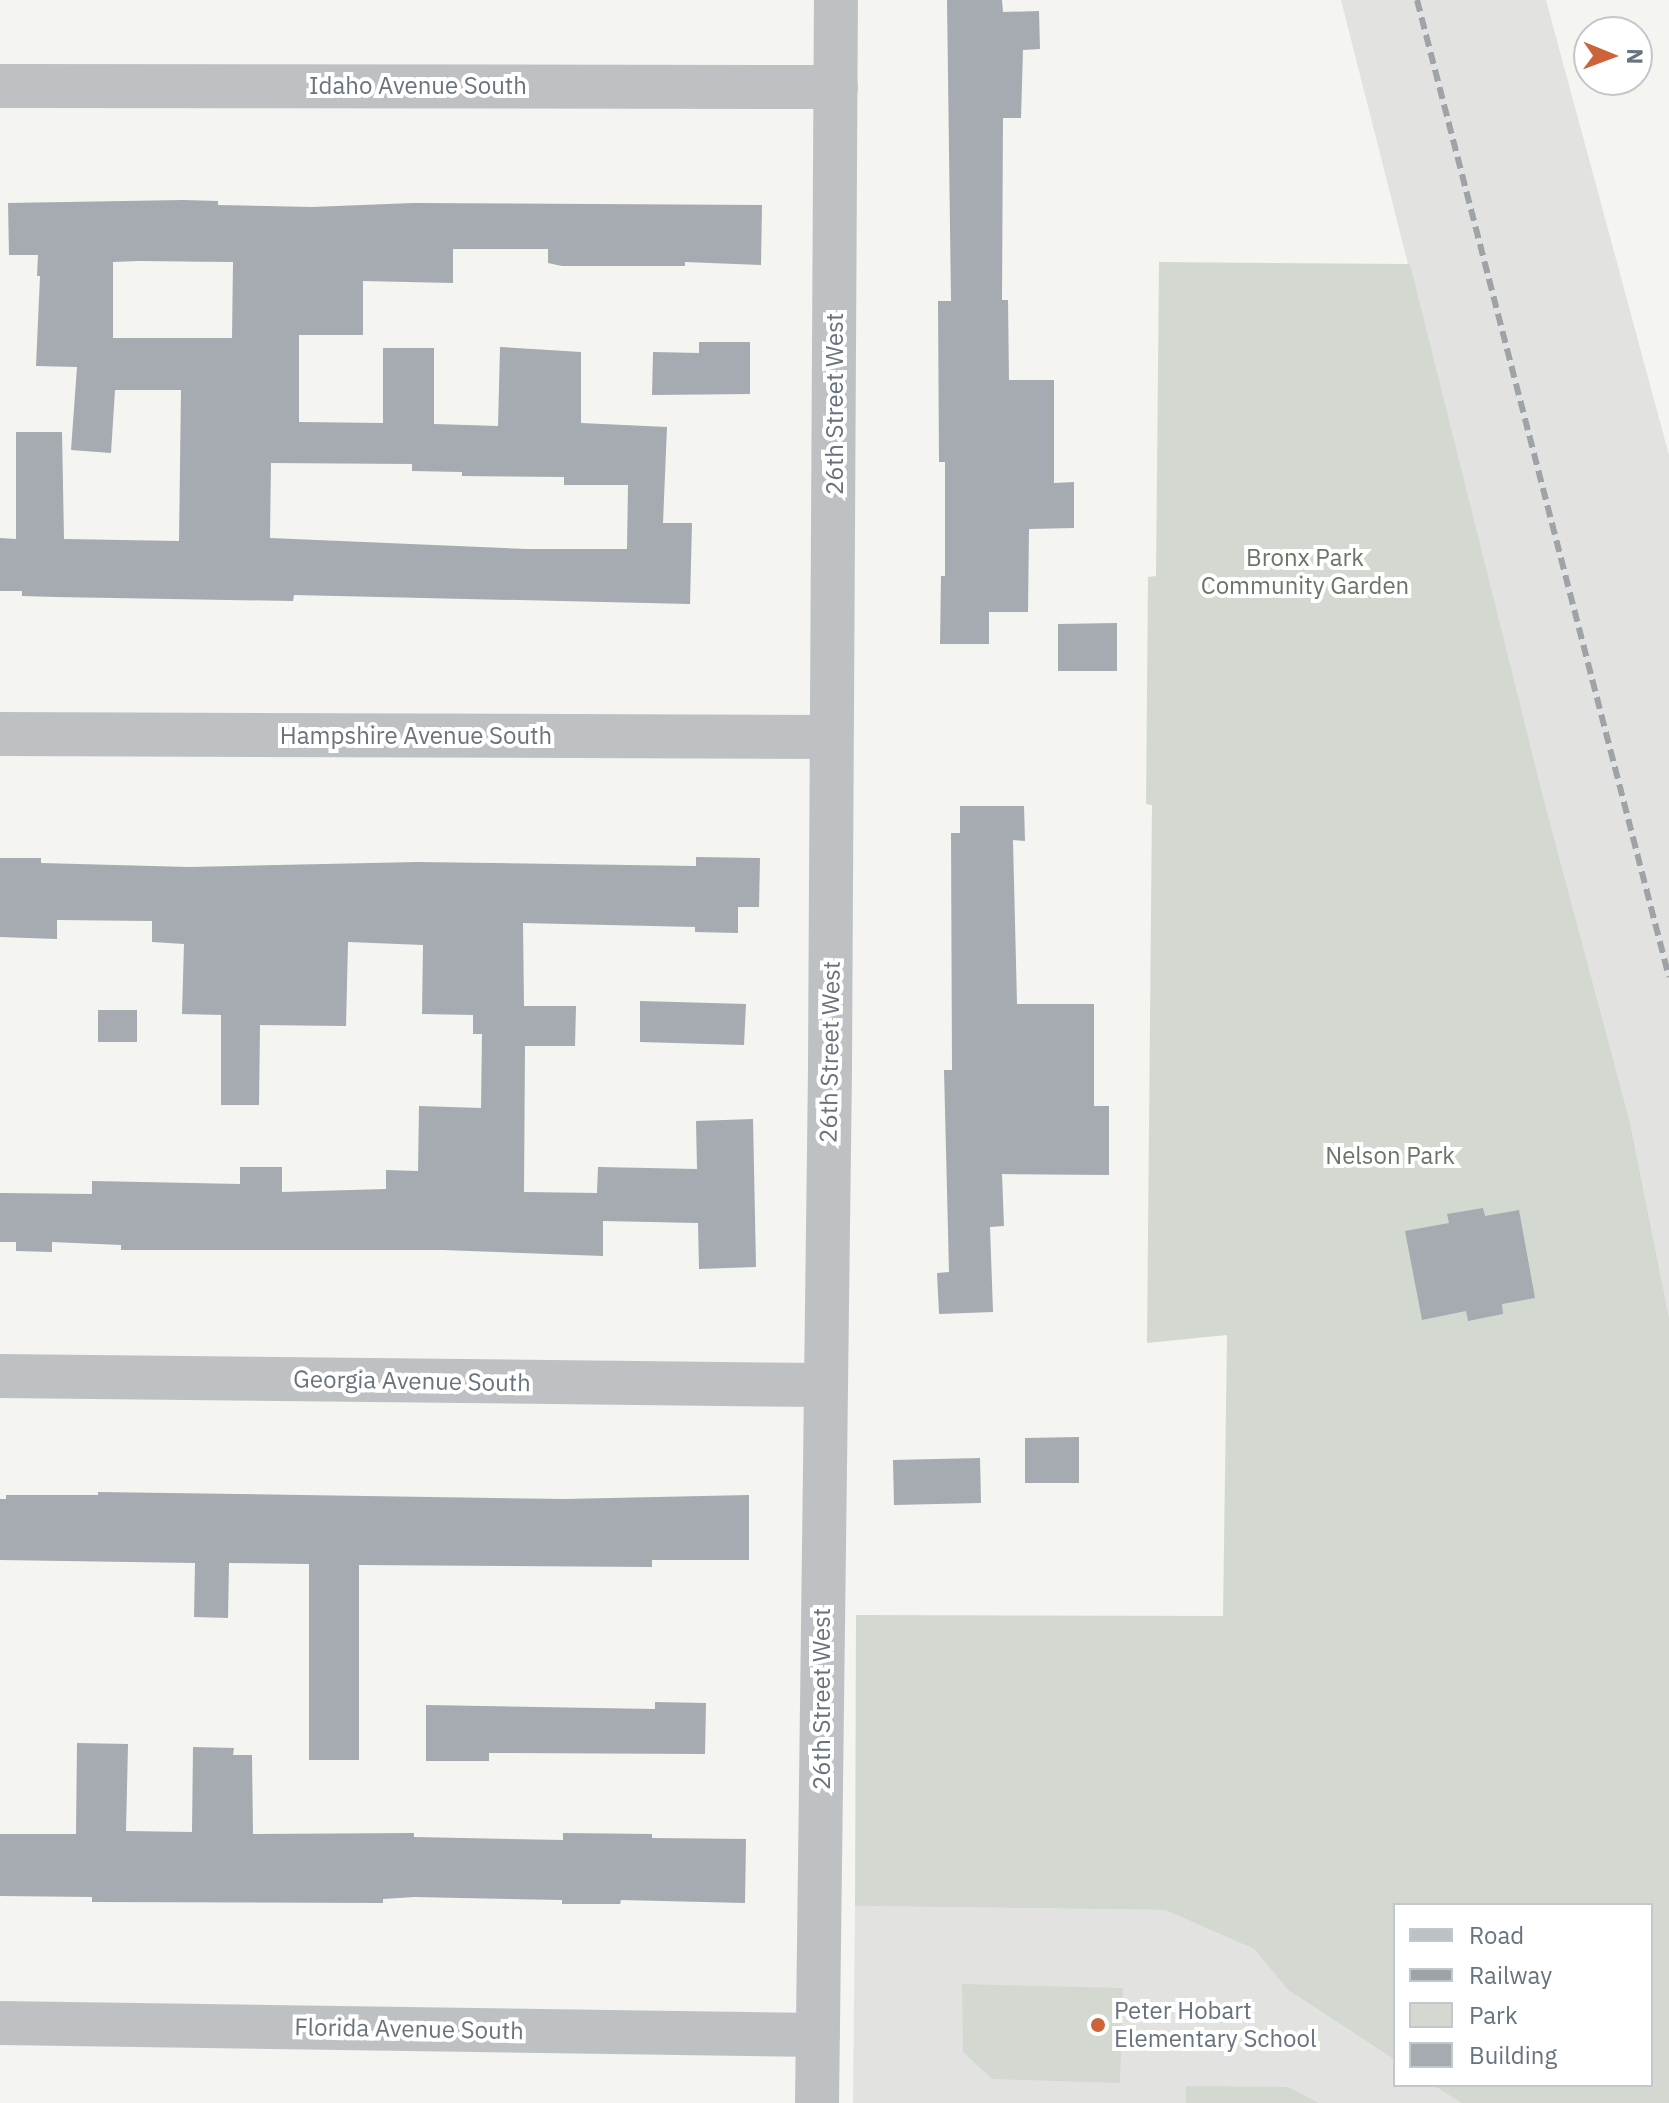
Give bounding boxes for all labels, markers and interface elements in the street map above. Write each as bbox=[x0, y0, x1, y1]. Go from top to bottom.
north arrow bbox=[1573, 16, 1653, 96]
text: N bbox=[1621, 48, 1650, 65]
street label: Idaho Avenue South bbox=[309, 72, 527, 100]
street label: 26th Street West bbox=[821, 313, 849, 495]
park label: Bronx Park Community Garden bbox=[1201, 544, 1409, 600]
street label: Hampshire Avenue South bbox=[280, 722, 552, 750]
street label: 26th Street West bbox=[814, 961, 846, 1143]
park label: Nelson Park bbox=[1325, 1142, 1455, 1170]
street label: Georgia Avenue South bbox=[293, 1365, 531, 1397]
street label: 26th Street West bbox=[808, 1608, 836, 1790]
legend bbox=[1393, 1903, 1653, 2087]
text: Road bbox=[1469, 1919, 1524, 1951]
text: Railway bbox=[1469, 1959, 1552, 1991]
place label: Peter Hobart Elementary School bbox=[1114, 1997, 1316, 2053]
text: Park bbox=[1469, 1999, 1518, 2031]
street label: Florida Avenue South bbox=[294, 2013, 524, 2045]
marker: Peter Hobart Elementary School bbox=[1089, 2016, 1107, 2034]
text: Building bbox=[1469, 2039, 1557, 2071]

